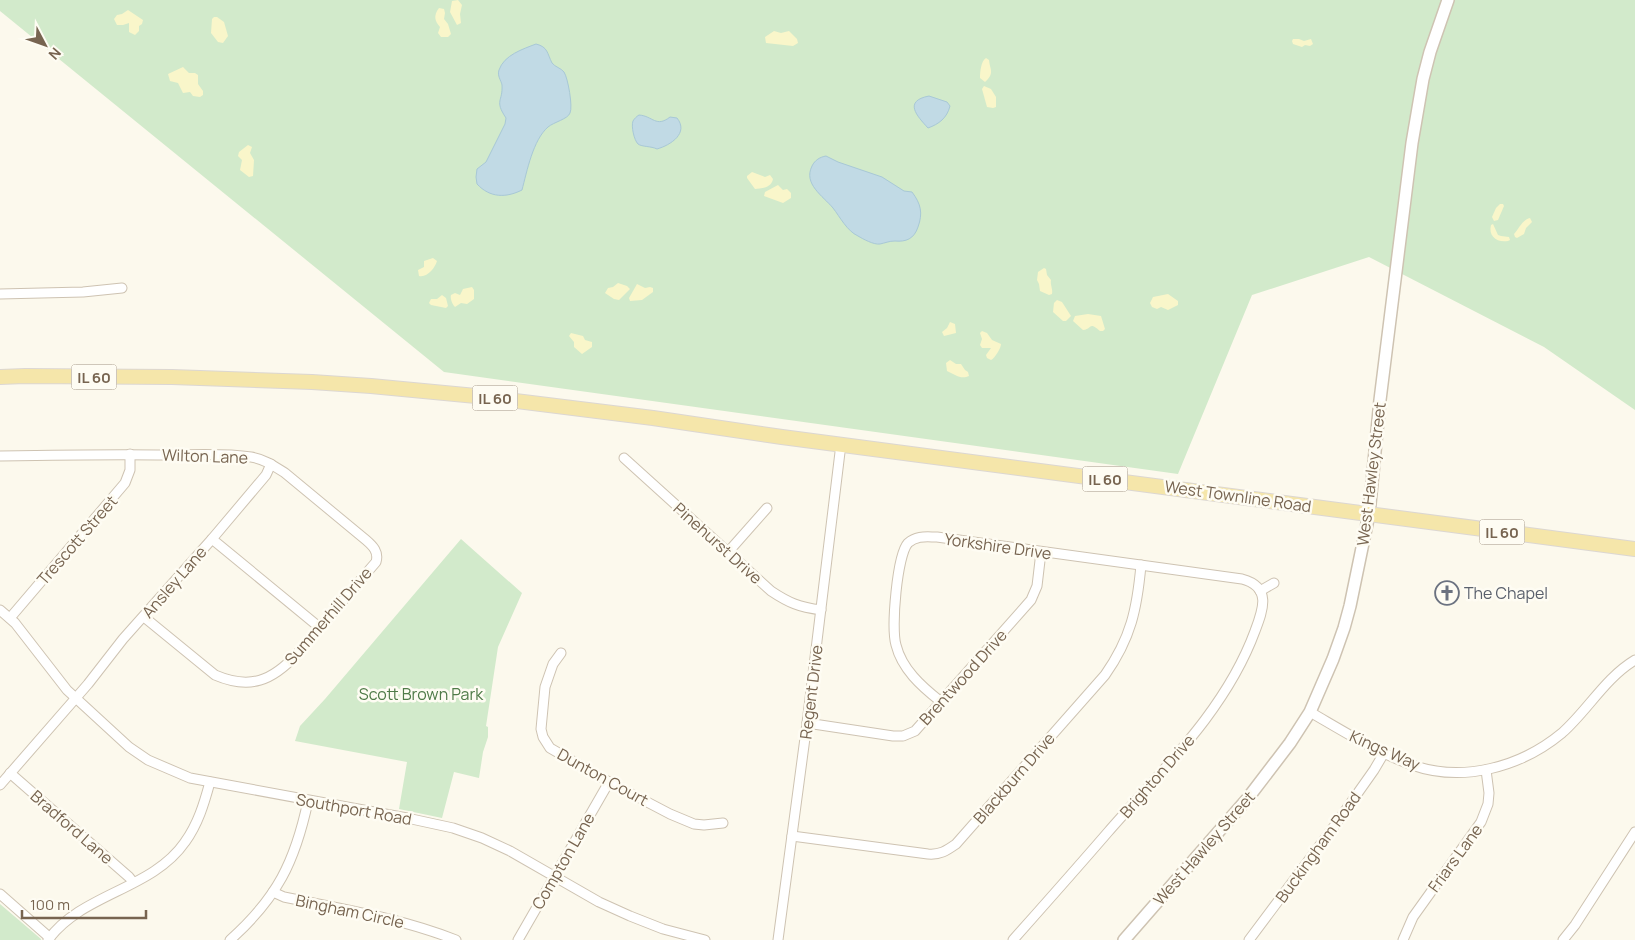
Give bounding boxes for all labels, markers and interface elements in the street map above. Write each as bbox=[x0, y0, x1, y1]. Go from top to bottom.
north arrow bbox=[20, 20, 70, 70]
text: N bbox=[45, 44, 66, 64]
road number: IL 60 bbox=[72, 364, 116, 390]
road number: IL 60 bbox=[472, 386, 518, 410]
street label: West Hawley Street bbox=[1351, 401, 1391, 547]
street label: Wilton Lane bbox=[162, 444, 248, 468]
road number: IL 60 bbox=[1082, 466, 1128, 492]
street label: West Townline Road bbox=[1163, 475, 1313, 517]
street label: Trescott Street bbox=[32, 490, 122, 590]
street label: Pinehurst Drive bbox=[669, 497, 767, 589]
road number: IL 60 bbox=[1480, 520, 1524, 544]
street label: Yorkshire Drive bbox=[943, 528, 1053, 564]
street label: Ansley Lane bbox=[137, 541, 211, 623]
street label: Summerhill Drive bbox=[279, 562, 377, 670]
church icon: The Chapel bbox=[1434, 580, 1460, 606]
place label: The Chapel bbox=[1464, 582, 1548, 604]
street label: Brentwood Drive bbox=[914, 625, 1012, 729]
street label: Regent Drive bbox=[794, 644, 828, 740]
park label: Scott Brown Park bbox=[359, 683, 484, 705]
street label: Kings Way bbox=[1346, 725, 1424, 776]
street label: Blackburn Drive bbox=[968, 728, 1060, 828]
street label: Brighton Drive bbox=[1115, 730, 1199, 822]
street label: Dunton Court bbox=[554, 743, 652, 811]
street label: Bradford Lane bbox=[26, 785, 118, 869]
street label: West Hawley Street bbox=[1148, 786, 1260, 910]
street label: Buckingham Road bbox=[1270, 787, 1366, 907]
street label: Southport Road bbox=[294, 788, 414, 830]
street label: Compton Lane bbox=[526, 809, 600, 913]
street label: Friars Lane bbox=[1423, 819, 1487, 897]
scale bar bbox=[22, 888, 146, 920]
street label: Bingham Circle bbox=[294, 889, 406, 933]
text: 100 m bbox=[30, 894, 70, 915]

